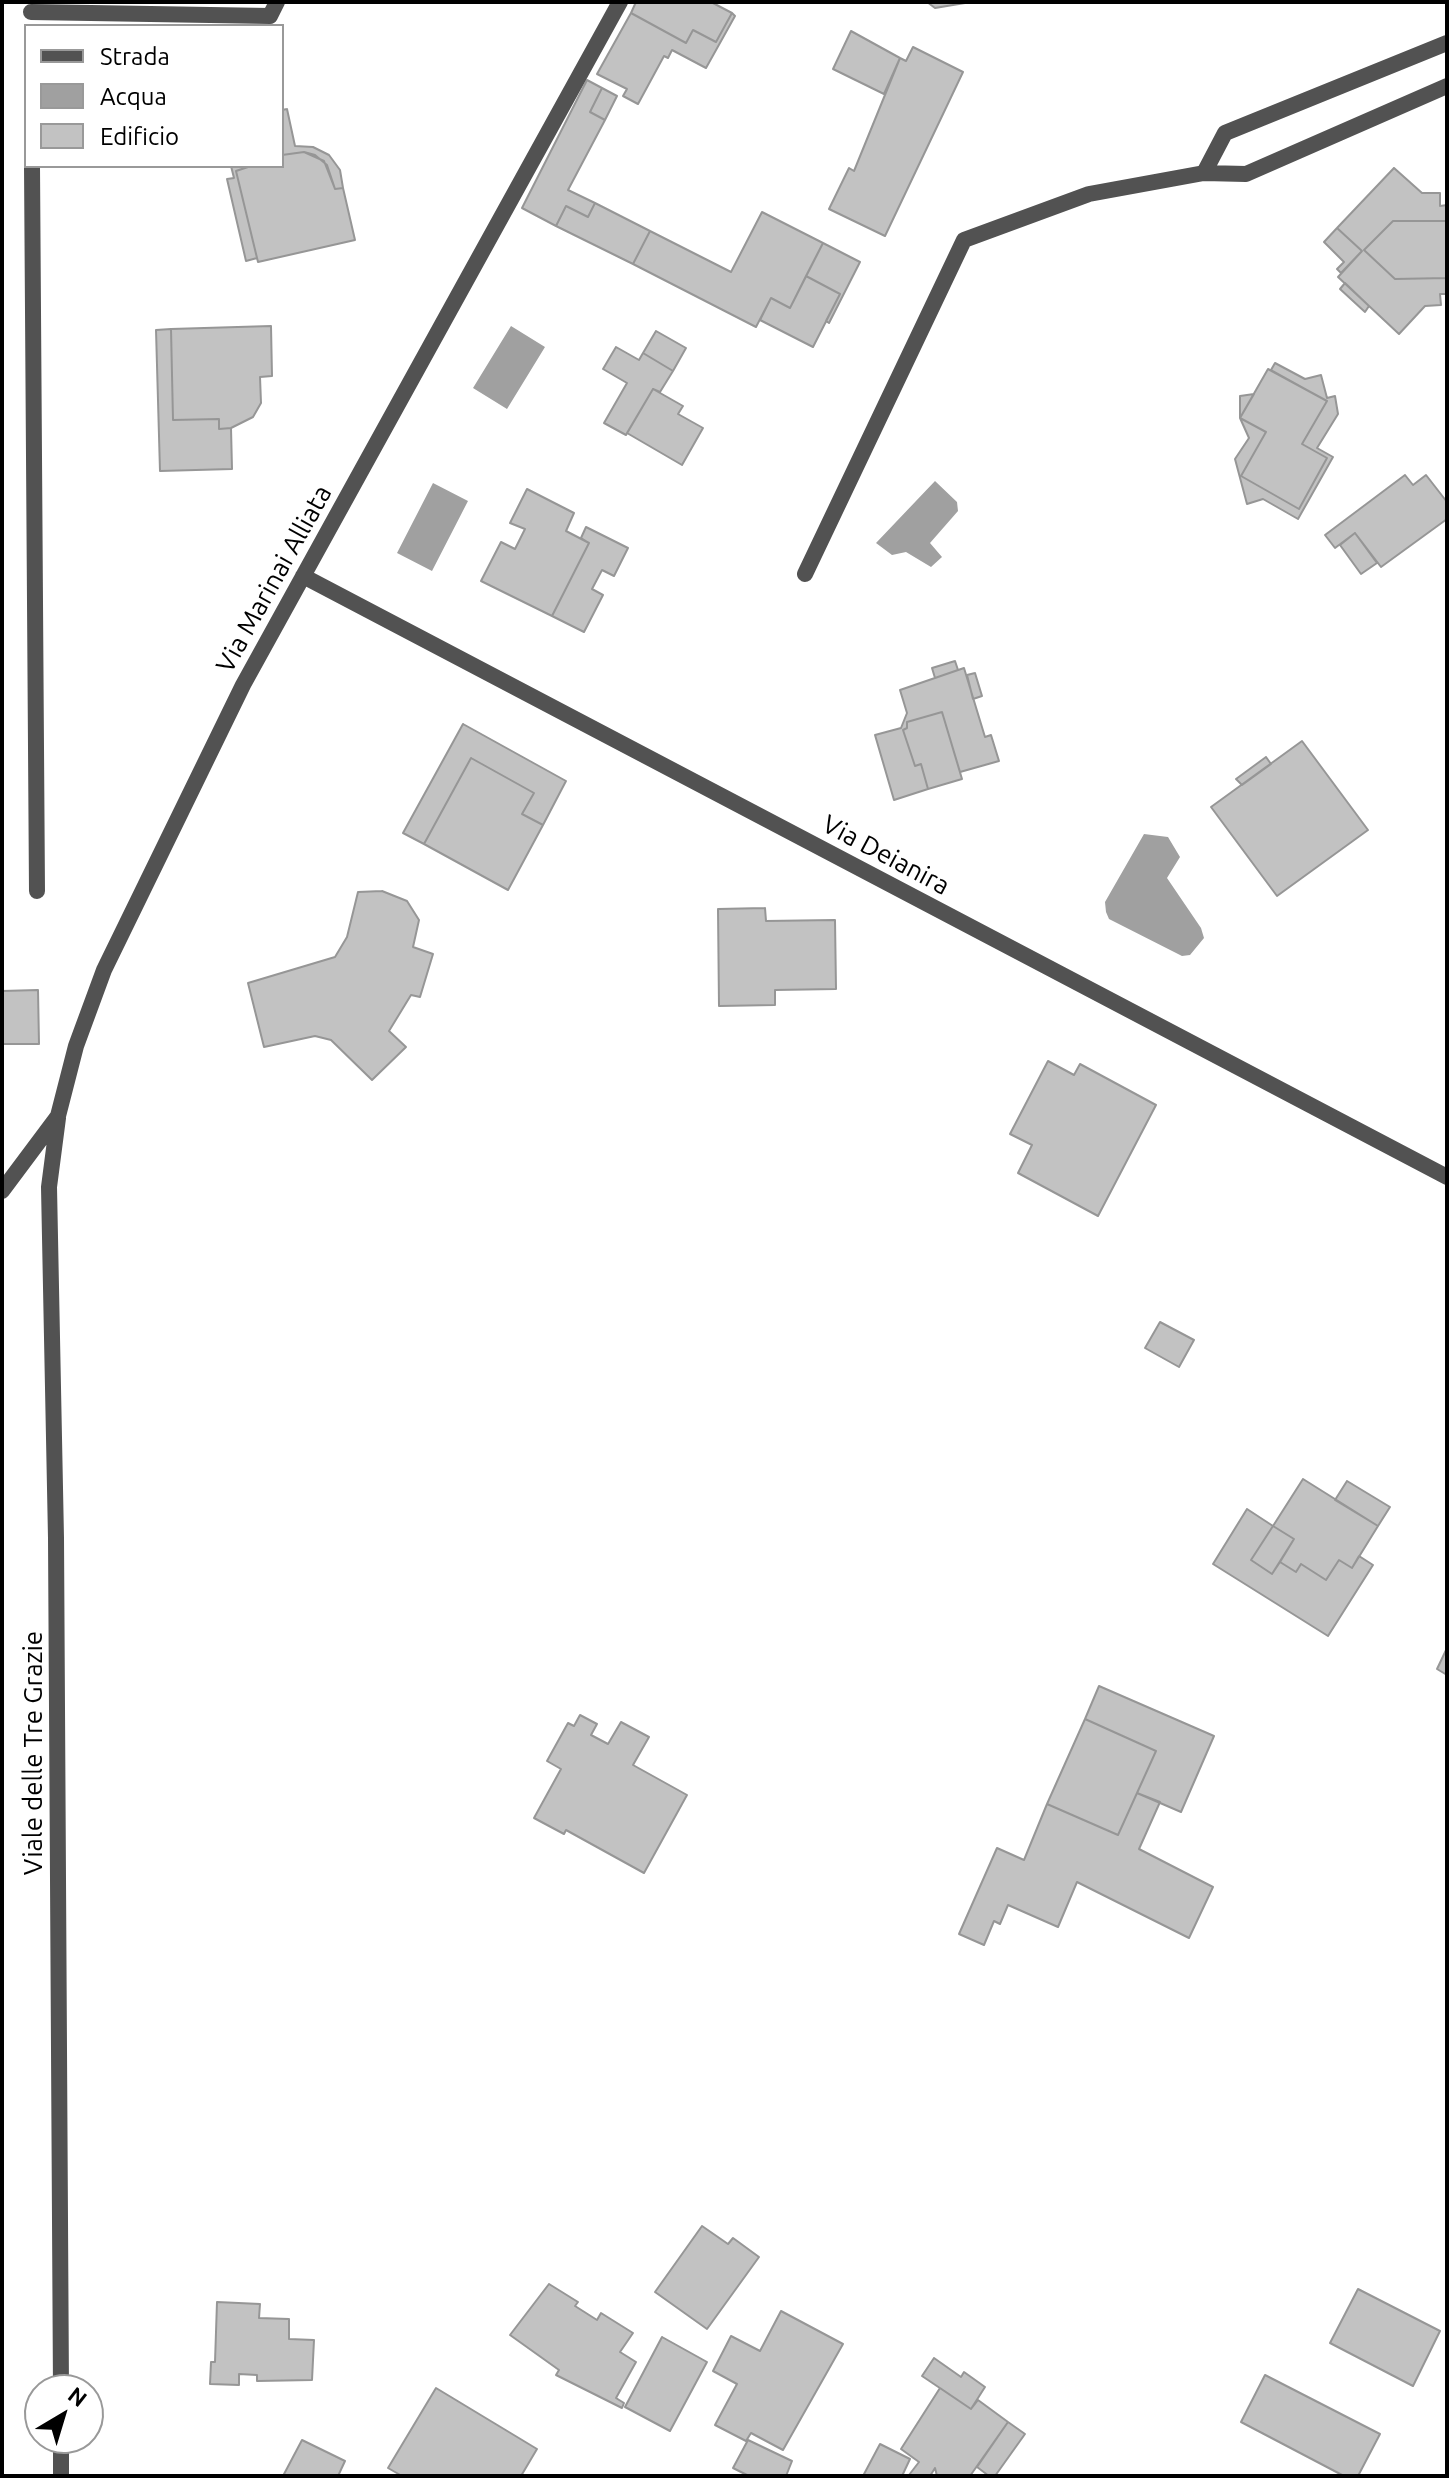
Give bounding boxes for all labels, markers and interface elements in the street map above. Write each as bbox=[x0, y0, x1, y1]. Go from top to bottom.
legend bbox=[24, 24, 284, 168]
text: Strada bbox=[100, 43, 170, 70]
text: Acqua bbox=[100, 83, 167, 110]
text: Edificio bbox=[100, 123, 179, 150]
street label: Via Marinai Alliata bbox=[210, 480, 338, 678]
street label: Via Deianira bbox=[817, 808, 955, 902]
street label: Viale delle Tre Grazie bbox=[17, 1631, 49, 1875]
north arrow bbox=[24, 2374, 104, 2454]
text: N bbox=[64, 2381, 92, 2411]

